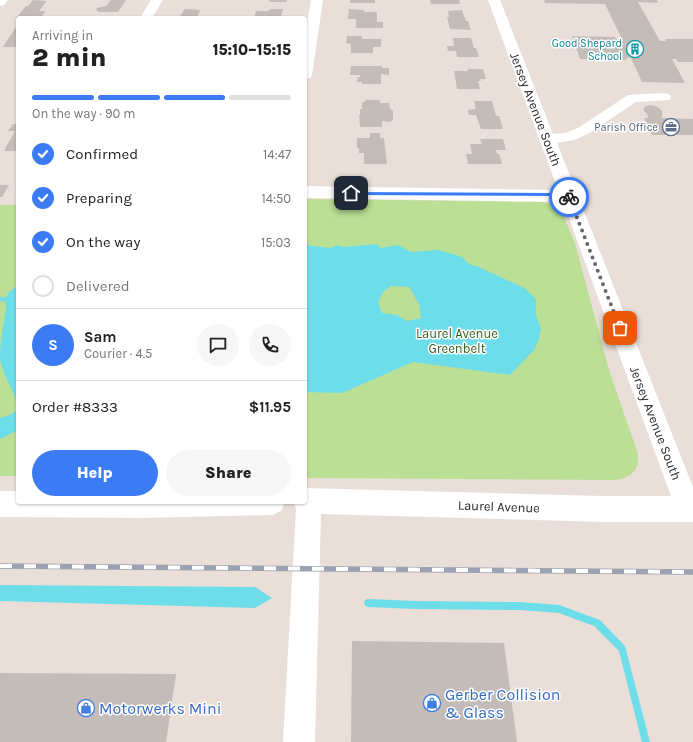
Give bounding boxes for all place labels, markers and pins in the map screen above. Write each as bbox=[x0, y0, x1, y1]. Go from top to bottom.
place label: Good Shepard School bbox=[552, 37, 622, 63]
building icon: Good Shepard School bbox=[625, 39, 645, 59]
office icon: Parish Office bbox=[661, 117, 681, 137]
place label: Parish Office bbox=[594, 121, 658, 134]
pin bbox=[334, 176, 368, 210]
pin bbox=[603, 311, 637, 345]
place label: Gerber Collision & Glass bbox=[445, 685, 560, 722]
shop icon: Gerber Collision & Glass bbox=[422, 693, 442, 713]
shop icon: Motorwerks Mini bbox=[76, 698, 96, 718]
place label: Motorwerks Mini bbox=[99, 699, 221, 718]

